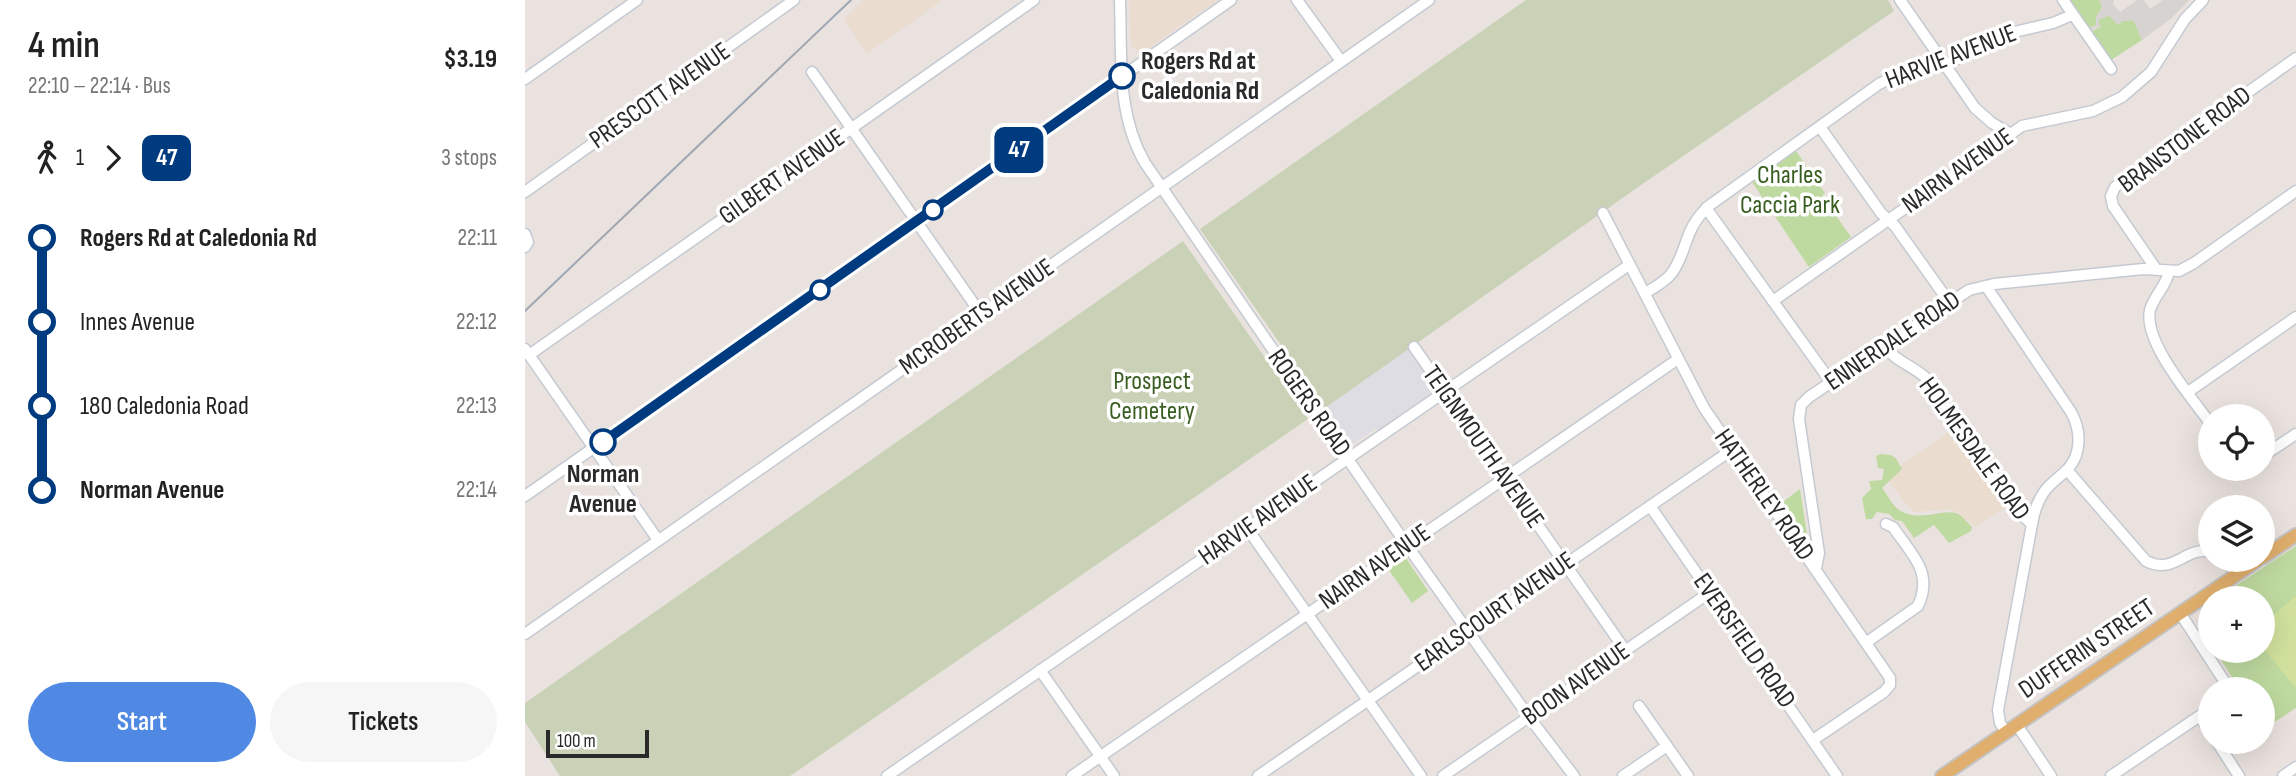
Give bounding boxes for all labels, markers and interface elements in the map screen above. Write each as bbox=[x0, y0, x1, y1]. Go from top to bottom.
street label: HARVIE AVENUE bbox=[1881, 18, 2021, 96]
text: 4 min bbox=[28, 23, 100, 68]
street label: PRESCOTT AVENUE bbox=[584, 36, 736, 156]
text: $3.19 bbox=[443, 44, 497, 75]
place label: Rogers Rd at Caledonia Rd bbox=[1141, 46, 1259, 107]
marker: Rogers Rd at Caledonia Rd bbox=[1109, 63, 1135, 89]
text: 22:10 – 22:14 · Bus bbox=[28, 72, 171, 100]
street label: BRANSTONE ROAD bbox=[2113, 80, 2257, 200]
street label: NAIRN AVENUE bbox=[1896, 121, 2020, 221]
street label: GILBERT AVENUE bbox=[713, 122, 851, 232]
line badge: 47 bbox=[987, 127, 1051, 173]
text: 47 bbox=[1008, 135, 1030, 164]
icon: walk bbox=[28, 139, 66, 177]
icon: forward bbox=[94, 139, 132, 177]
text: 47 bbox=[156, 143, 177, 172]
text: 1 bbox=[76, 144, 84, 172]
text: 3 stops bbox=[441, 144, 497, 172]
park label: Charles Caccia Park bbox=[1740, 160, 1840, 221]
unlabelled marker bbox=[923, 200, 943, 220]
text: Rogers Rd at Caledonia Rd bbox=[80, 223, 317, 254]
text: 22:11 bbox=[458, 224, 497, 252]
street label: MCROBERTS AVENUE bbox=[894, 252, 1060, 382]
unlabelled marker bbox=[810, 280, 830, 300]
street label: ENNERDALE ROAD bbox=[1819, 284, 1967, 398]
text: Innes Avenue bbox=[80, 307, 195, 338]
text: 22:12 bbox=[456, 308, 497, 336]
street label: ROGERS ROAD bbox=[1261, 343, 1357, 463]
street label: TEIGNMOUTH AVENUE bbox=[1415, 360, 1551, 534]
park label: Prospect Cemetery bbox=[1109, 366, 1195, 427]
street label: HOLMESDALE ROAD bbox=[1912, 371, 2036, 527]
text: 180 Caledonia Road bbox=[80, 391, 249, 422]
text: 22:13 bbox=[456, 392, 497, 420]
map controls bbox=[2198, 404, 2275, 754]
button: locate bbox=[2198, 404, 2275, 481]
street label: HATHERLEY ROAD bbox=[1707, 423, 1821, 567]
marker: Norman Avenue bbox=[590, 429, 616, 455]
place label: Norman Avenue bbox=[567, 459, 639, 520]
street label: HARVIE AVENUE bbox=[1193, 468, 1323, 572]
text: Norman Avenue bbox=[80, 475, 224, 506]
text: 22:14 bbox=[456, 476, 497, 504]
button: layers bbox=[2198, 495, 2275, 572]
street label: NAIRN AVENUE bbox=[1313, 517, 1437, 617]
street label: EARLSCOURT AVENUE bbox=[1409, 545, 1581, 679]
street label: EVERSFIELD ROAD bbox=[1686, 568, 1802, 714]
button: + bbox=[2198, 586, 2275, 663]
street label: DUFFERIN STREET bbox=[2013, 592, 2161, 706]
street label: BOON AVENUE bbox=[1516, 636, 1636, 732]
button: − bbox=[2198, 677, 2275, 754]
button: Start bbox=[28, 682, 256, 762]
button: Tickets bbox=[270, 682, 497, 762]
scale bar bbox=[546, 727, 649, 759]
text: 100 m bbox=[557, 730, 596, 753]

